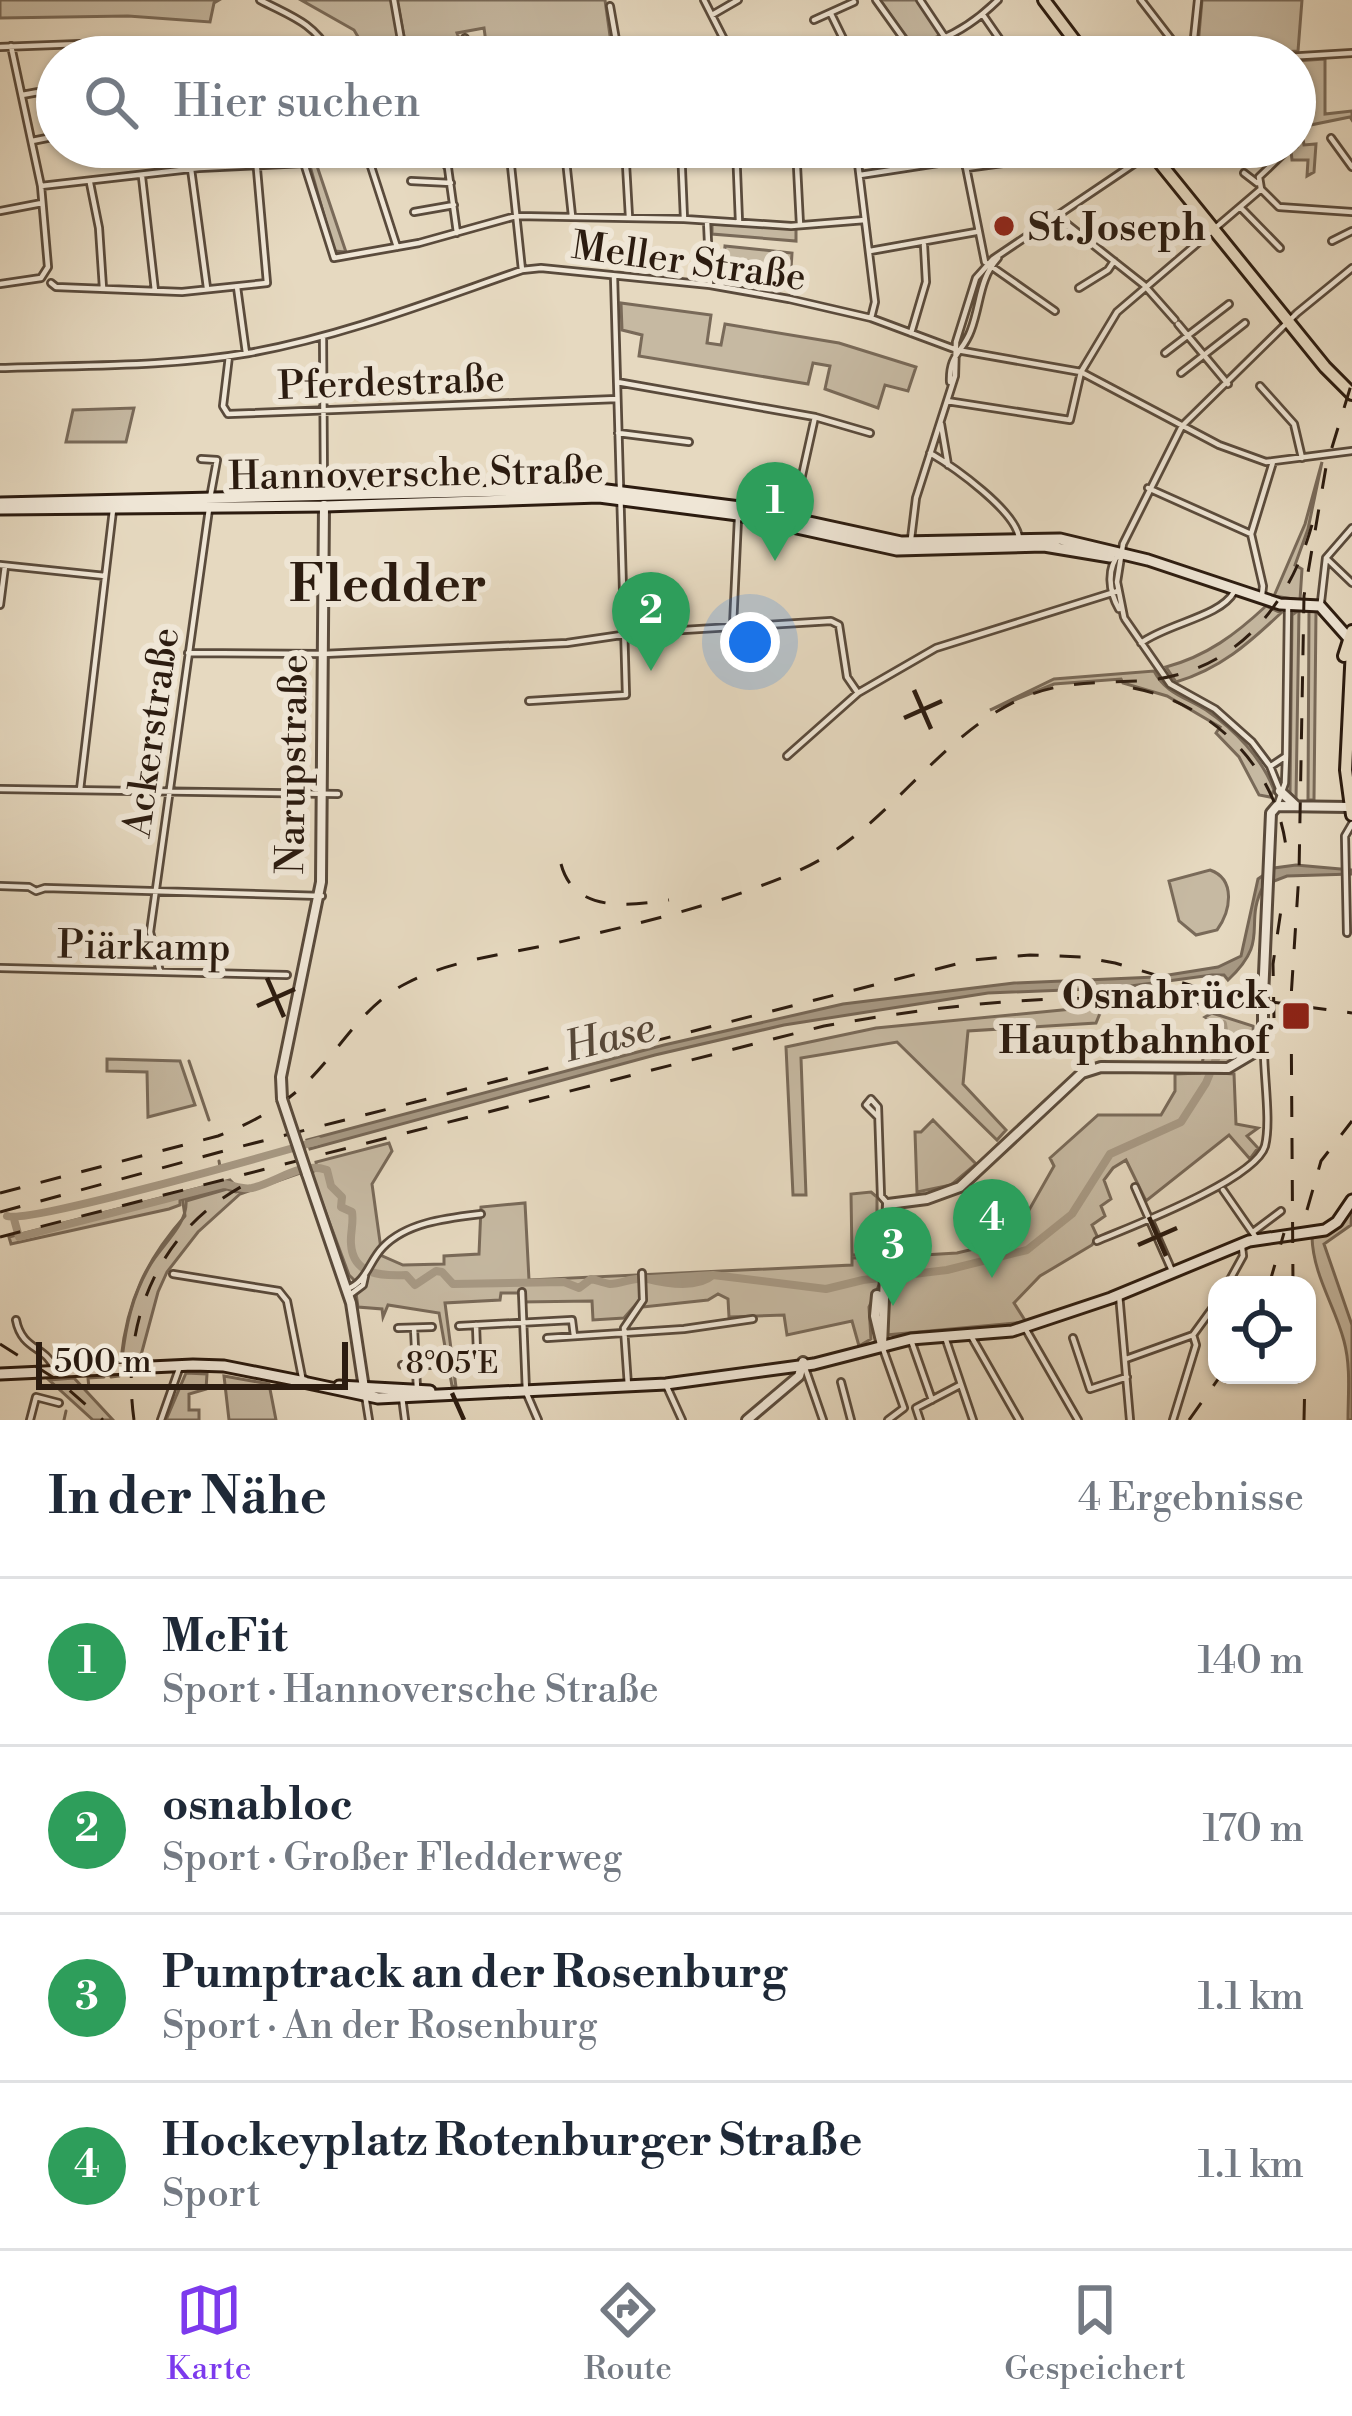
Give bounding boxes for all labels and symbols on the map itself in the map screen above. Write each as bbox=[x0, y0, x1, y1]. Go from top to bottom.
place label: St. Joseph bbox=[1028, 204, 1206, 253]
marker: St. Joseph bbox=[991, 213, 1017, 239]
street label: Meller Straße bbox=[568, 222, 809, 303]
street label: Pferdestraße bbox=[277, 355, 506, 412]
street label: Hannoversche Straße bbox=[228, 447, 604, 502]
pin: 1 bbox=[736, 462, 814, 561]
district label: Fledder bbox=[289, 554, 487, 618]
pin: 2 bbox=[612, 572, 690, 671]
your location bbox=[720, 612, 780, 672]
street label: Ackerstraße bbox=[113, 624, 191, 841]
street label: Narupstraße bbox=[267, 654, 320, 874]
street label: Piärkamp bbox=[57, 921, 231, 974]
place label: Osnabrück Hauptbahnhof bbox=[999, 972, 1274, 1066]
marker: Osnabrück Hauptbahnhof bbox=[1280, 1000, 1312, 1032]
water label: Hase bbox=[558, 1002, 661, 1075]
pin: 4 bbox=[953, 1179, 1031, 1278]
pin: 3 bbox=[854, 1207, 932, 1306]
scale bar bbox=[36, 1336, 348, 1389]
text: 8°05'E bbox=[405, 1345, 499, 1383]

